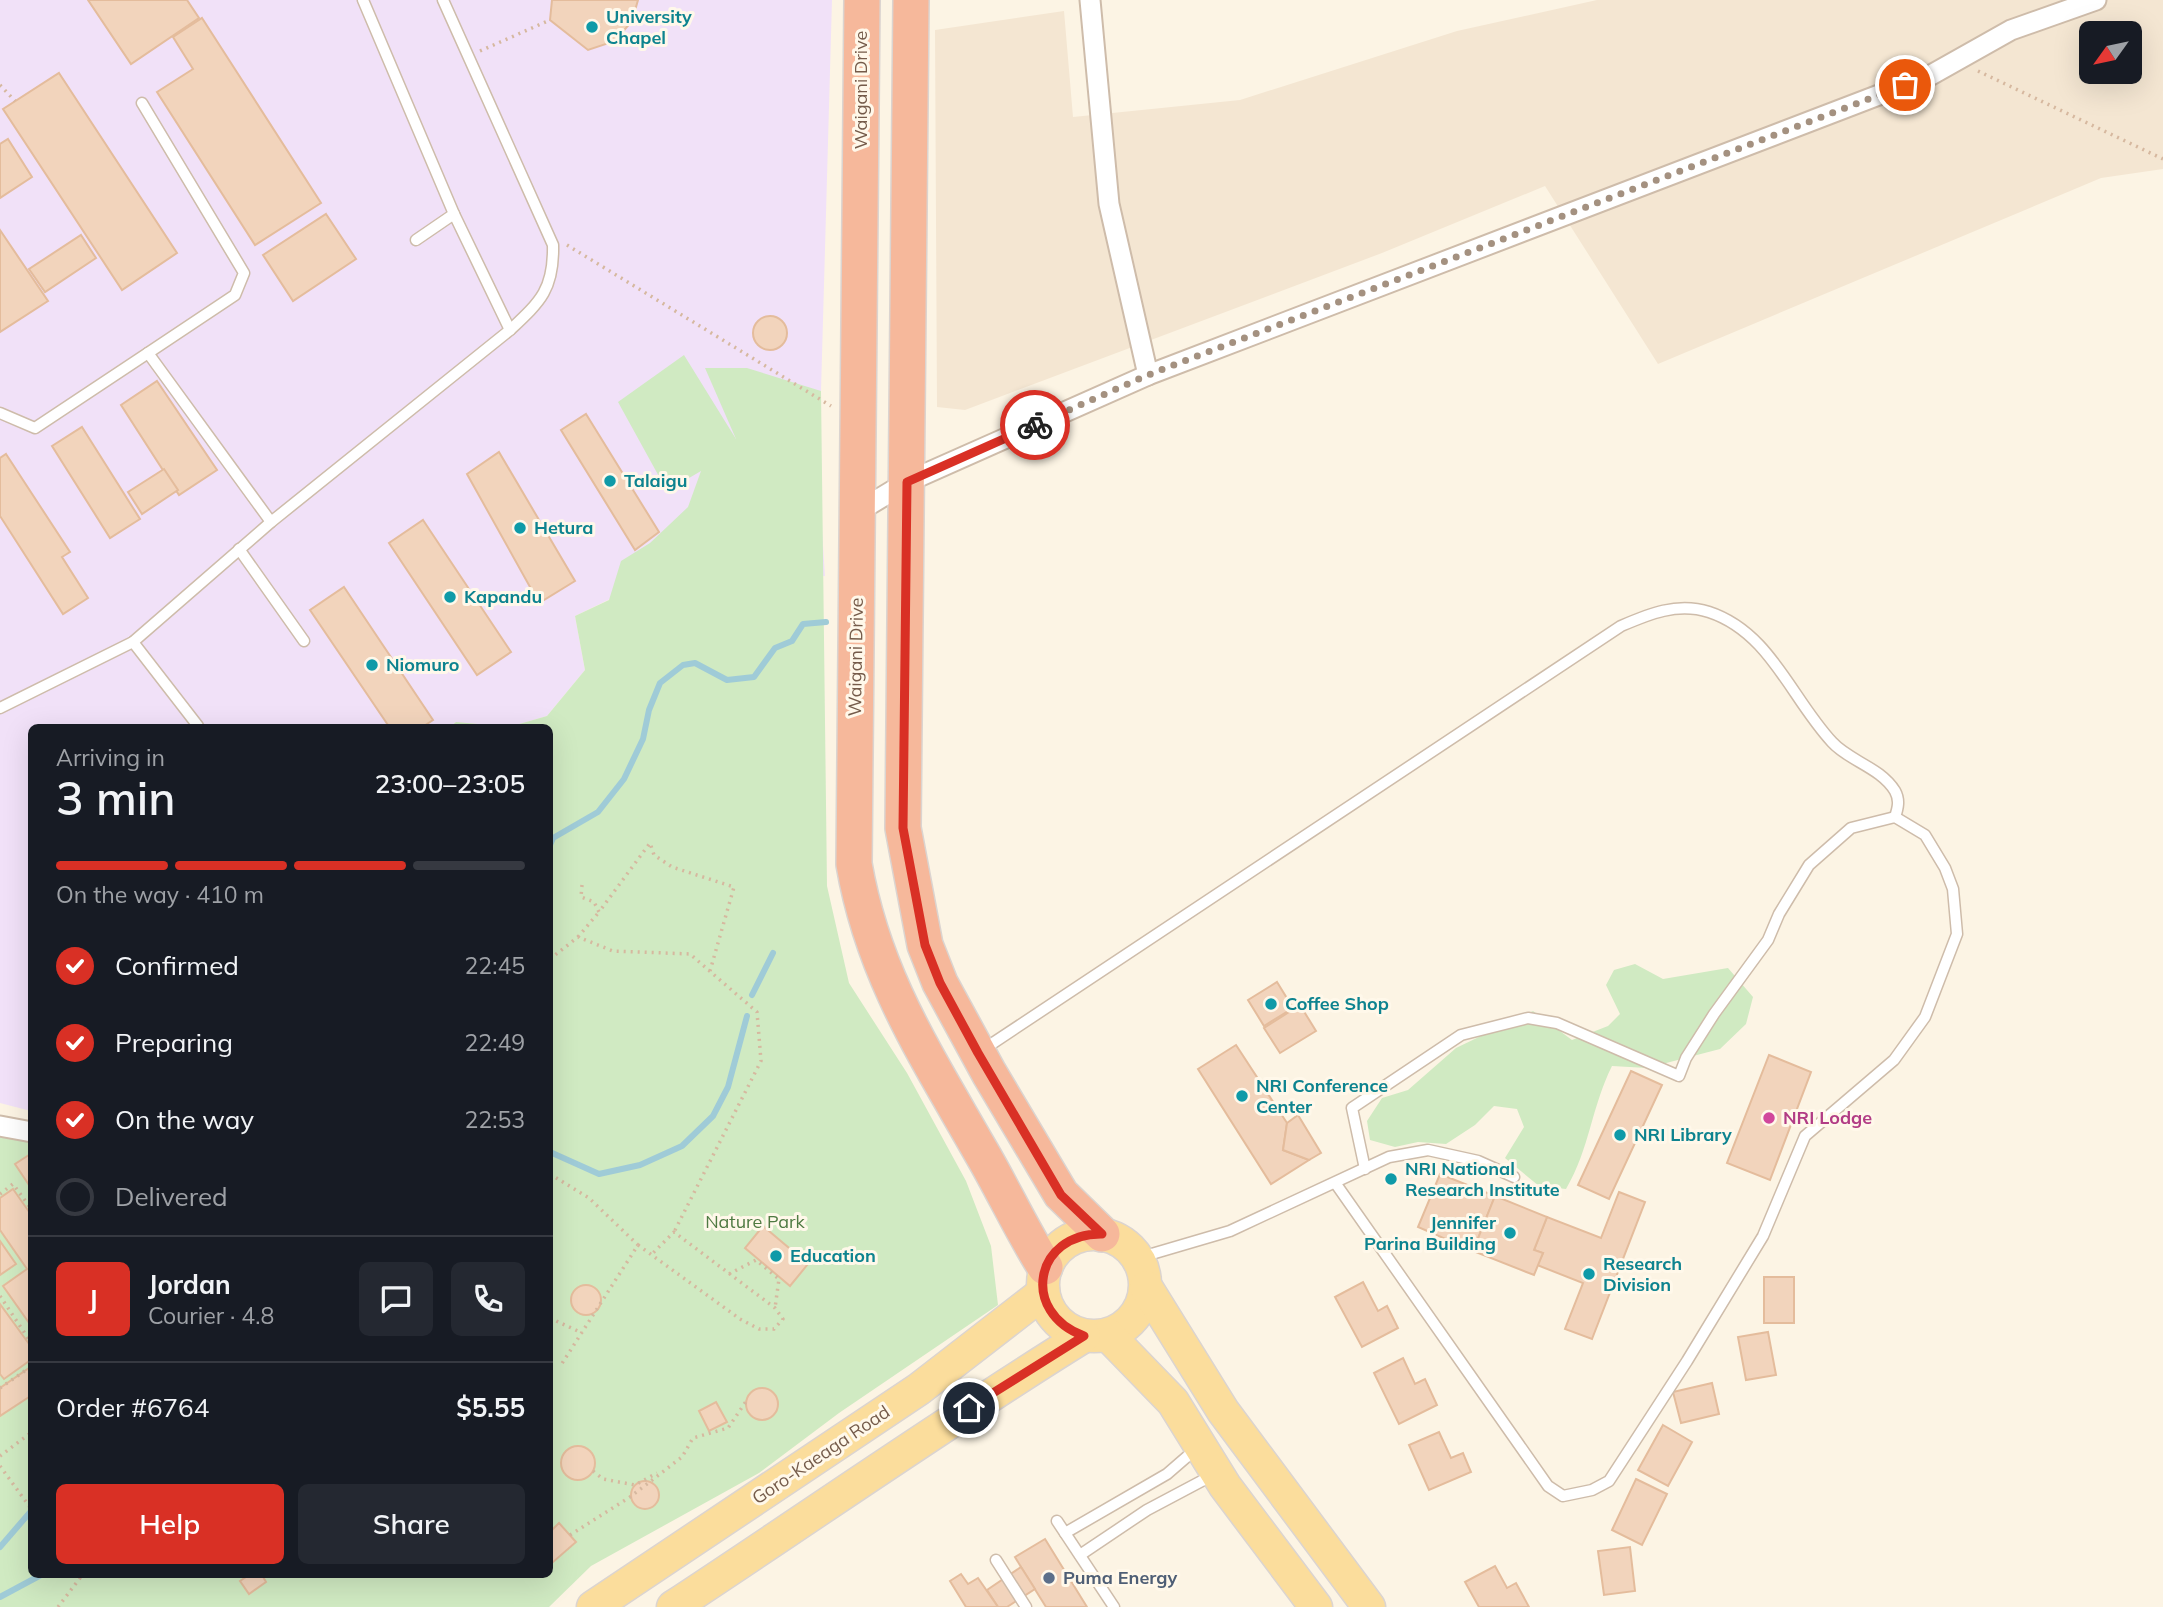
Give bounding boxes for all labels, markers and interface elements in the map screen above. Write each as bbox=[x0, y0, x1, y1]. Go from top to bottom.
place label: University Chapel bbox=[606, 5, 692, 49]
marker: University Chapel bbox=[584, 19, 600, 35]
north arrow bbox=[2079, 21, 2142, 84]
map controls bbox=[2079, 21, 2142, 84]
street label: Waigani Drive bbox=[849, 31, 872, 149]
pin bbox=[1875, 55, 1935, 115]
icon: bag bbox=[1886, 66, 1924, 104]
courier bbox=[1000, 390, 1070, 460]
icon: bike bbox=[1016, 406, 1054, 444]
place label: Talaigu bbox=[624, 469, 687, 492]
marker: Talaigu bbox=[602, 473, 618, 489]
place label: Hetura bbox=[534, 516, 593, 539]
marker: Hetura bbox=[512, 520, 528, 536]
place label: Kapandu bbox=[464, 585, 542, 608]
marker: Kapandu bbox=[442, 589, 458, 605]
street label: Waigani Drive bbox=[843, 597, 868, 717]
place label: Niomuro bbox=[386, 653, 459, 676]
marker: Niomuro bbox=[364, 657, 380, 673]
text: Arriving in bbox=[56, 743, 165, 772]
text: 23:00–23:05 bbox=[375, 767, 525, 800]
text: 3 min bbox=[56, 769, 175, 827]
text: On the way · 410 m bbox=[56, 880, 264, 909]
icon: check bbox=[56, 947, 94, 985]
text: Confirmed bbox=[115, 949, 239, 982]
text: 22:45 bbox=[465, 951, 525, 980]
place label: Coffee Shop bbox=[1285, 992, 1389, 1015]
marker: Coffee Shop bbox=[1263, 996, 1279, 1012]
icon: check bbox=[56, 1024, 94, 1062]
text: Preparing bbox=[115, 1026, 233, 1059]
text: 22:49 bbox=[465, 1028, 525, 1057]
place label: NRI Conference Center bbox=[1256, 1074, 1388, 1118]
marker: NRI Conference Center bbox=[1234, 1088, 1250, 1104]
icon: check bbox=[56, 1101, 94, 1139]
text: On the way bbox=[115, 1103, 254, 1136]
text: 22:53 bbox=[465, 1105, 525, 1134]
place label: NRI Lodge bbox=[1783, 1106, 1872, 1129]
marker: NRI Lodge bbox=[1761, 1110, 1777, 1126]
place label: NRI Library bbox=[1634, 1123, 1732, 1146]
marker: NRI Library bbox=[1612, 1127, 1628, 1143]
place label: NRI National Research Institute bbox=[1405, 1157, 1560, 1201]
marker: NRI National Research Institute bbox=[1383, 1171, 1399, 1187]
text: Delivered bbox=[115, 1180, 228, 1213]
park label: Nature Park bbox=[705, 1210, 806, 1233]
place label: Jennifer Parina Building bbox=[1364, 1211, 1497, 1255]
marker: Jennifer Parina Building bbox=[1502, 1225, 1518, 1241]
place label: Education bbox=[790, 1244, 876, 1267]
marker: Education bbox=[768, 1248, 784, 1264]
place label: Research Division bbox=[1603, 1252, 1682, 1296]
button: chat bbox=[359, 1262, 433, 1336]
button: phone bbox=[451, 1262, 525, 1336]
marker: Research Division bbox=[1581, 1266, 1597, 1282]
text: Jordan bbox=[148, 1268, 231, 1301]
text: J bbox=[88, 1283, 98, 1316]
text: Courier · 4.8 bbox=[148, 1301, 274, 1330]
pin bbox=[939, 1378, 999, 1438]
icon: home bbox=[950, 1389, 988, 1427]
text: Order #6764 bbox=[56, 1391, 209, 1424]
text: $5.55 bbox=[456, 1391, 525, 1424]
street label: Goro-Kaeaga Road bbox=[747, 1400, 894, 1509]
button: Help bbox=[56, 1484, 284, 1564]
button: Share bbox=[298, 1484, 525, 1564]
place label: Puma Energy bbox=[1063, 1566, 1177, 1589]
marker: Puma Energy bbox=[1041, 1570, 1057, 1586]

